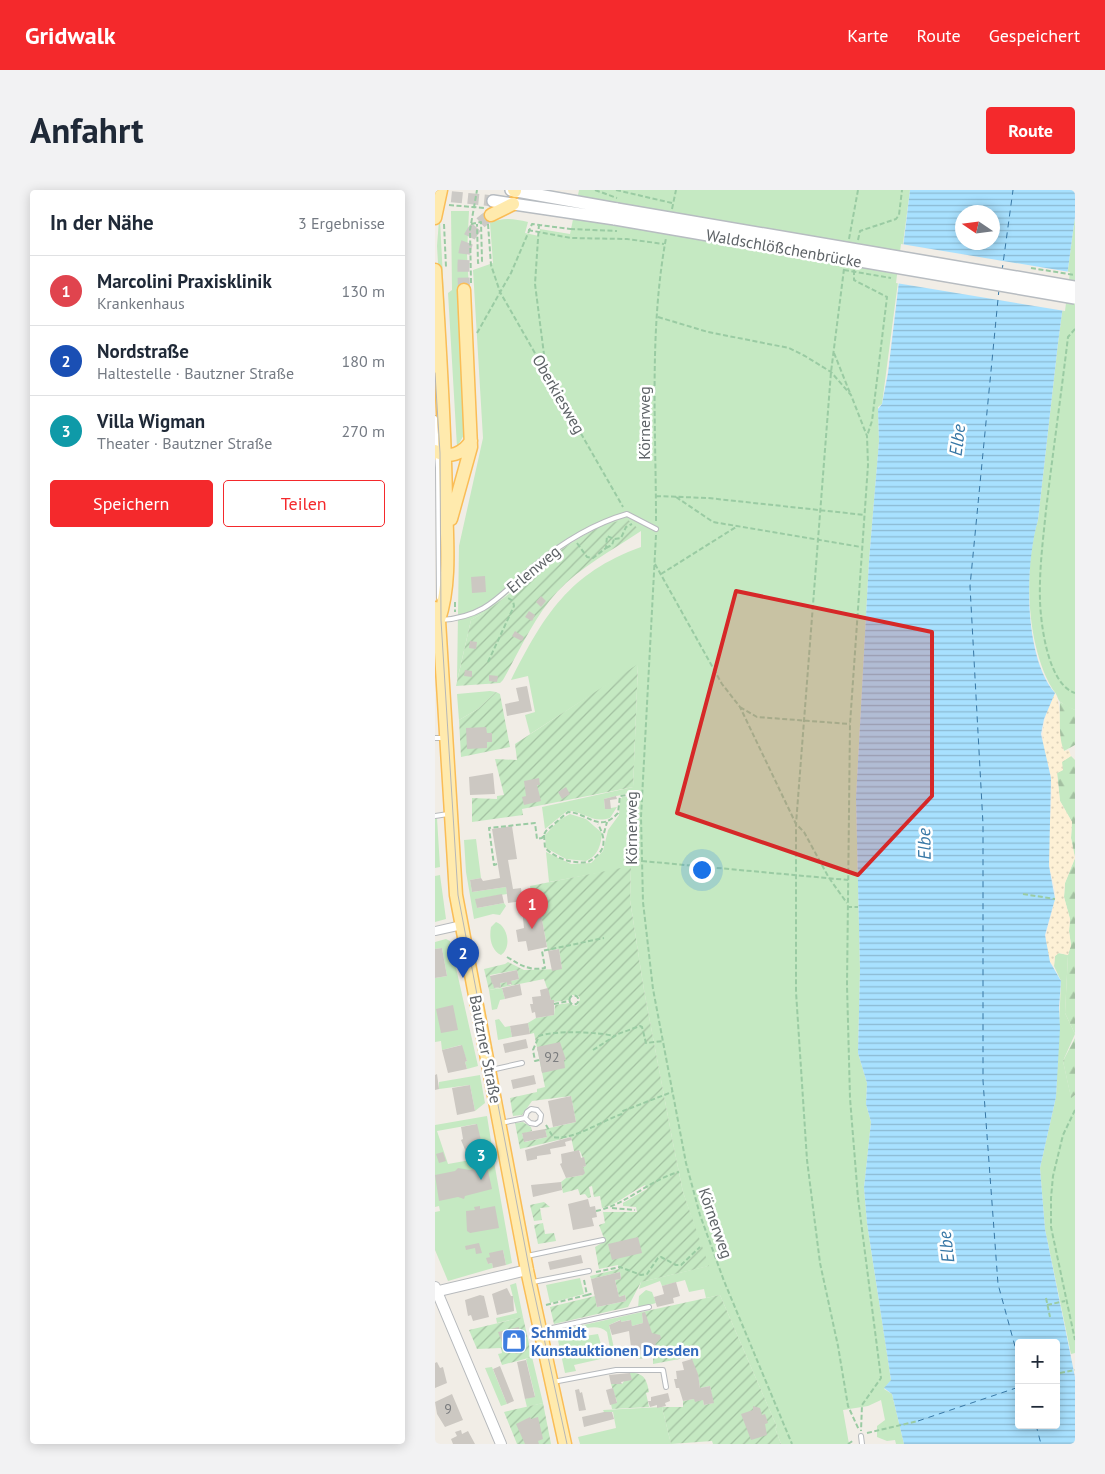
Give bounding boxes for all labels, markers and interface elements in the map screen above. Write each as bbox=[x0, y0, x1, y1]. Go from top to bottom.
text: Gridwalk bbox=[25, 20, 115, 51]
text: Karte bbox=[847, 24, 888, 47]
text: Route bbox=[916, 24, 961, 47]
text: Gespeichert bbox=[989, 24, 1080, 47]
text: Anfahrt bbox=[30, 107, 143, 153]
button: Route bbox=[986, 107, 1075, 154]
north arrow bbox=[955, 205, 1000, 250]
text: In der Nähe bbox=[50, 209, 154, 236]
text: 3 Ergebnisse bbox=[298, 213, 385, 233]
street label: Waldschlößchenbrücke bbox=[705, 224, 863, 272]
text: Marcolini Praxisklinik bbox=[97, 269, 272, 293]
text: 1 bbox=[61, 281, 71, 301]
text: 130 m bbox=[342, 281, 385, 301]
text: Krankenhaus bbox=[97, 293, 185, 313]
text: Nordstraße bbox=[97, 339, 189, 363]
text: 2 bbox=[61, 351, 71, 371]
text: 180 m bbox=[342, 351, 385, 371]
street label: Oberkiesweg bbox=[528, 351, 590, 437]
text: Haltestelle · Bautzner Straße bbox=[97, 363, 294, 383]
street label: Körnerweg bbox=[634, 386, 654, 460]
text: Villa Wigman bbox=[97, 409, 205, 433]
text: 3 bbox=[61, 421, 71, 441]
text: 270 m bbox=[342, 421, 385, 441]
water label: Elbe bbox=[944, 422, 970, 457]
text: Theater · Bautzner Straße bbox=[97, 433, 272, 453]
button: Speichern bbox=[50, 480, 213, 527]
button: Teilen bbox=[223, 480, 385, 527]
street label: Erlenweg bbox=[502, 541, 564, 597]
street label: Körnerweg bbox=[621, 791, 641, 865]
water label: Elbe bbox=[912, 827, 936, 860]
your location bbox=[689, 857, 715, 883]
pin: 1 bbox=[516, 888, 548, 929]
pin: 2 bbox=[447, 937, 479, 978]
street label: Bautzner Straße bbox=[466, 993, 506, 1105]
house number: 92 bbox=[544, 1048, 560, 1066]
pin: 3 bbox=[465, 1139, 497, 1180]
street label: Körnerweg bbox=[695, 1185, 737, 1261]
water label: Elbe bbox=[933, 1229, 959, 1264]
place label: Schmidt Kunstauktionen Dresden bbox=[531, 1322, 699, 1360]
shop icon: Schmidt Kunstauktionen Dresden bbox=[501, 1328, 527, 1354]
map controls bbox=[1015, 1339, 1060, 1429]
button: + bbox=[1015, 1339, 1060, 1384]
button: − bbox=[1015, 1384, 1060, 1429]
house number: 9 bbox=[444, 1400, 452, 1418]

